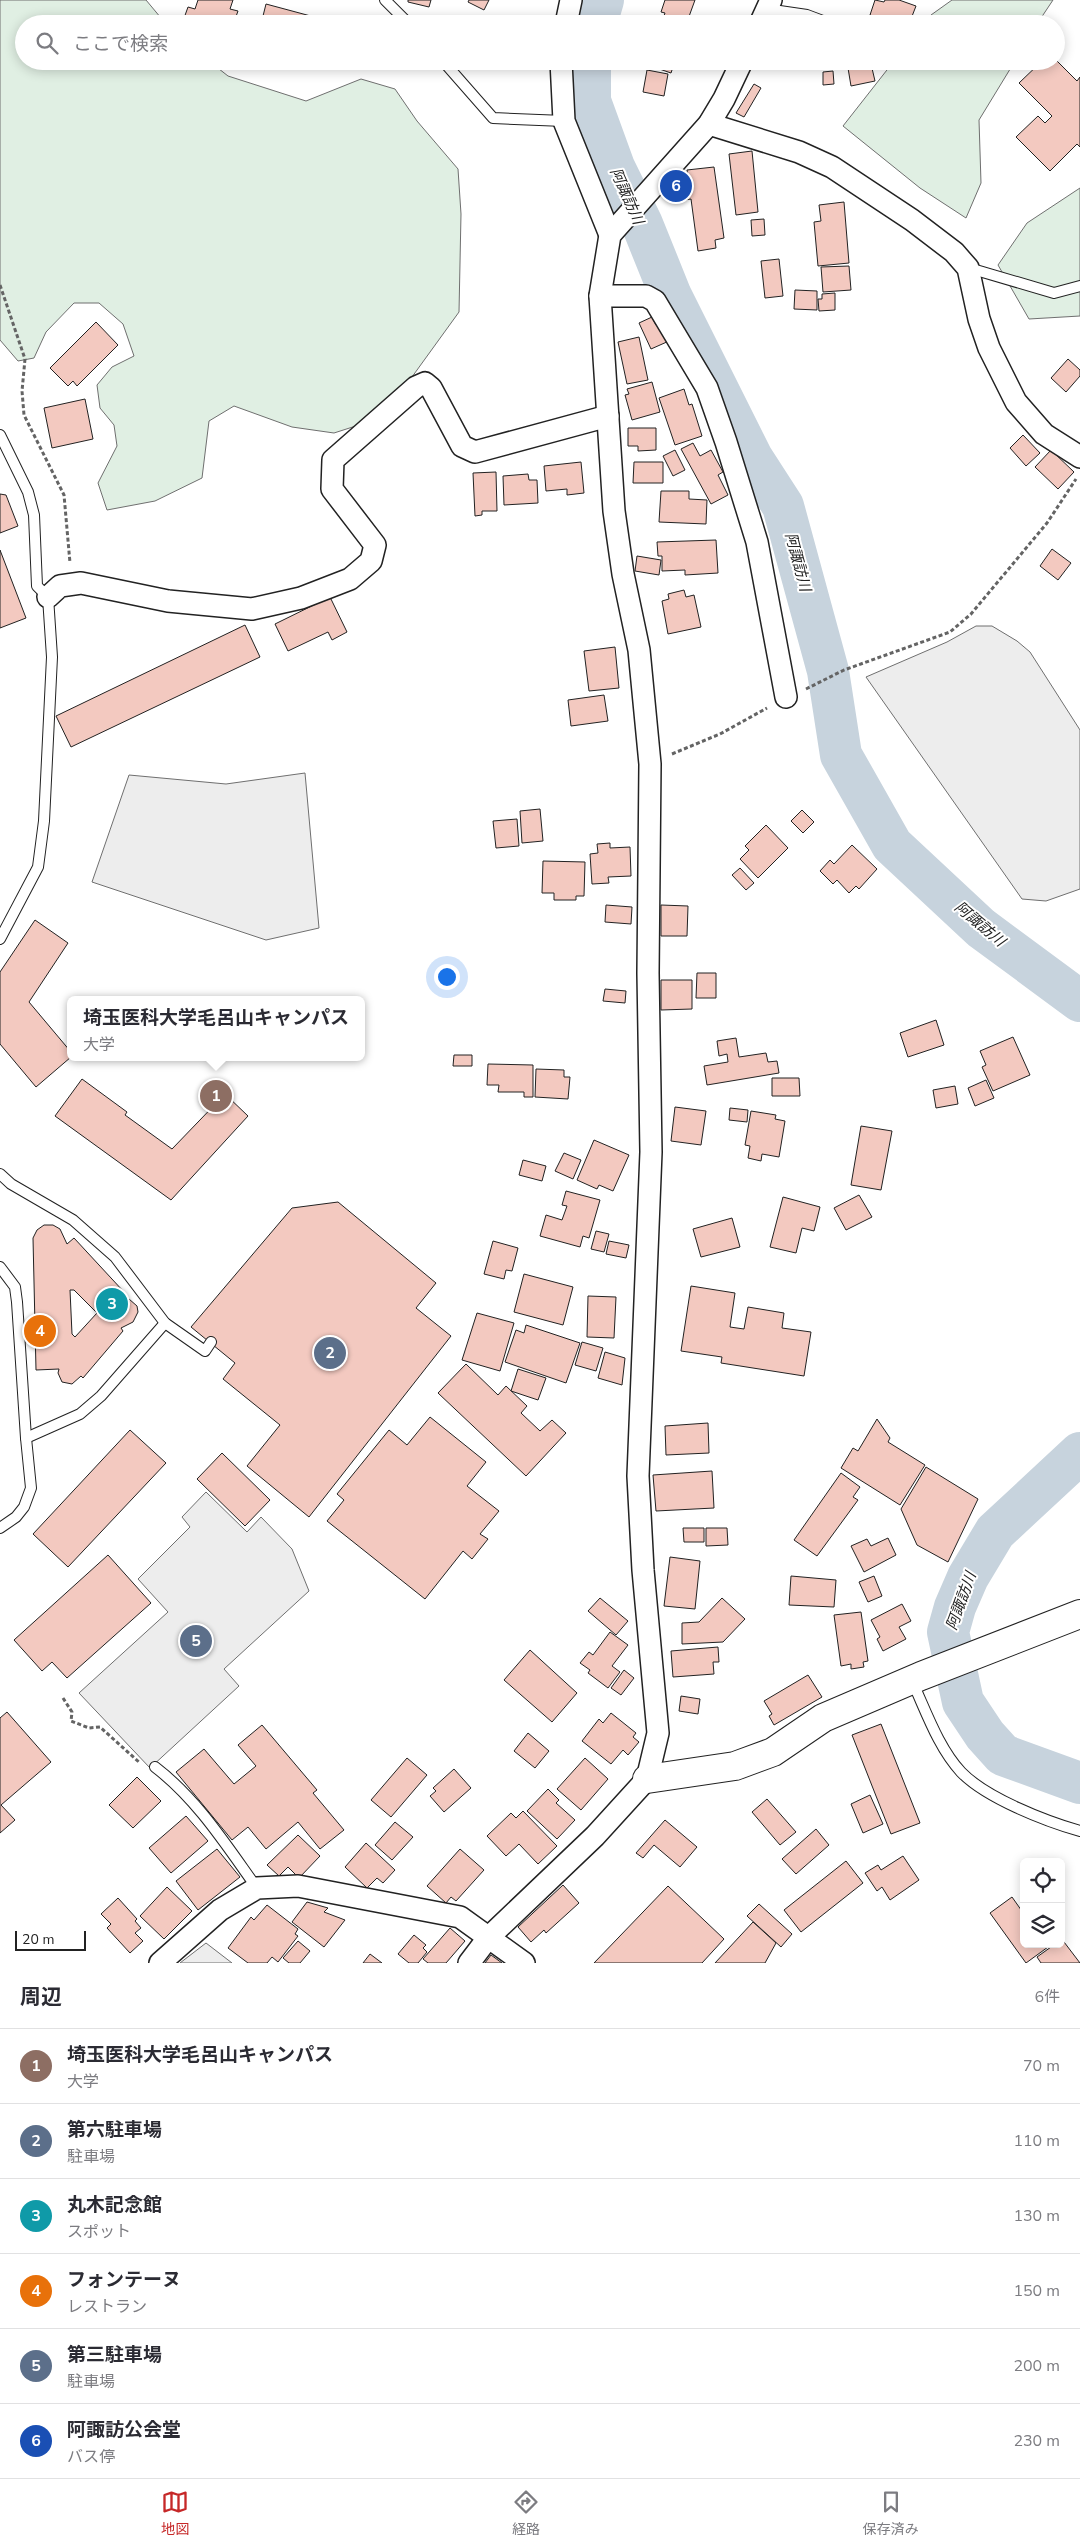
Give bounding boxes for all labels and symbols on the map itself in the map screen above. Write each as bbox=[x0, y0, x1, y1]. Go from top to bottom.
water label: 阿諏訪川 bbox=[606, 165, 649, 229]
pin: 6 bbox=[660, 167, 692, 205]
water label: 阿諏訪川 bbox=[781, 530, 816, 595]
water label: 阿諏訪川 bbox=[951, 897, 1011, 952]
your location bbox=[434, 964, 460, 990]
pin: 1 bbox=[200, 1077, 232, 1115]
pin: 3 bbox=[96, 1285, 128, 1323]
pin: 4 bbox=[24, 1312, 56, 1350]
pin: 2 bbox=[314, 1334, 346, 1372]
water label: 阿諏訪川 bbox=[941, 1568, 981, 1633]
pin: 5 bbox=[180, 1622, 212, 1660]
scale bar bbox=[15, 1928, 86, 1951]

